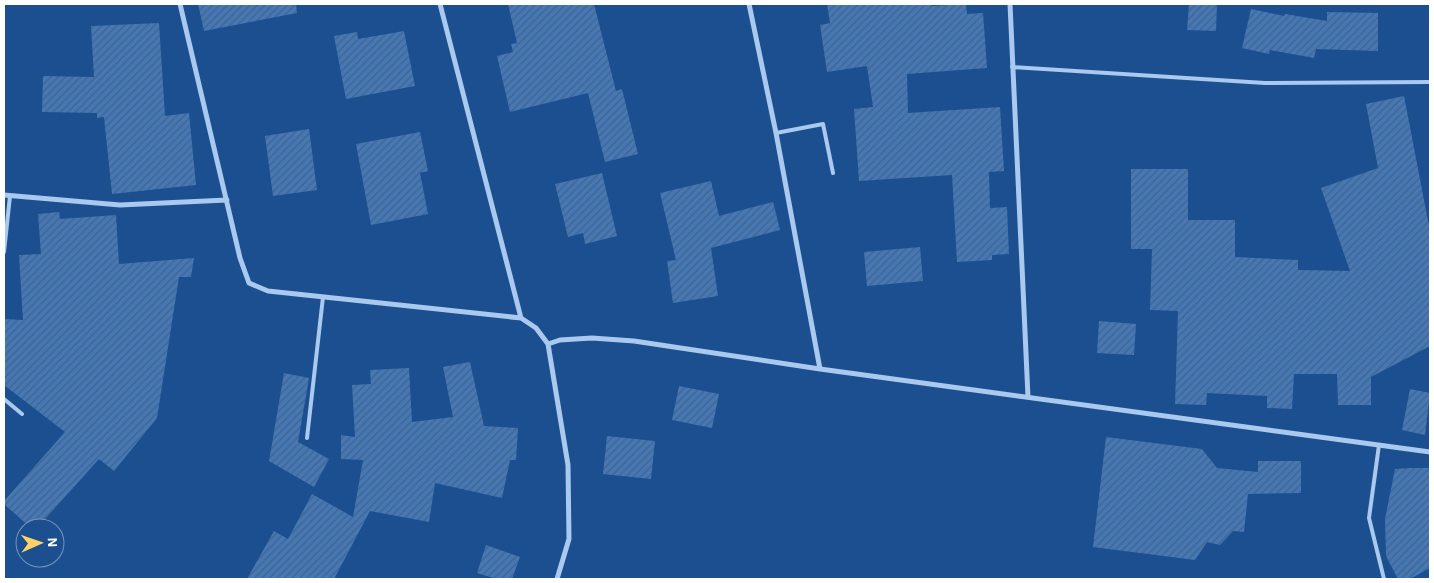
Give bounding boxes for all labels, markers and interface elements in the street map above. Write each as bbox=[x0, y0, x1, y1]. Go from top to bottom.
north arrow bbox=[15, 518, 65, 568]
text: N bbox=[45, 537, 59, 548]

